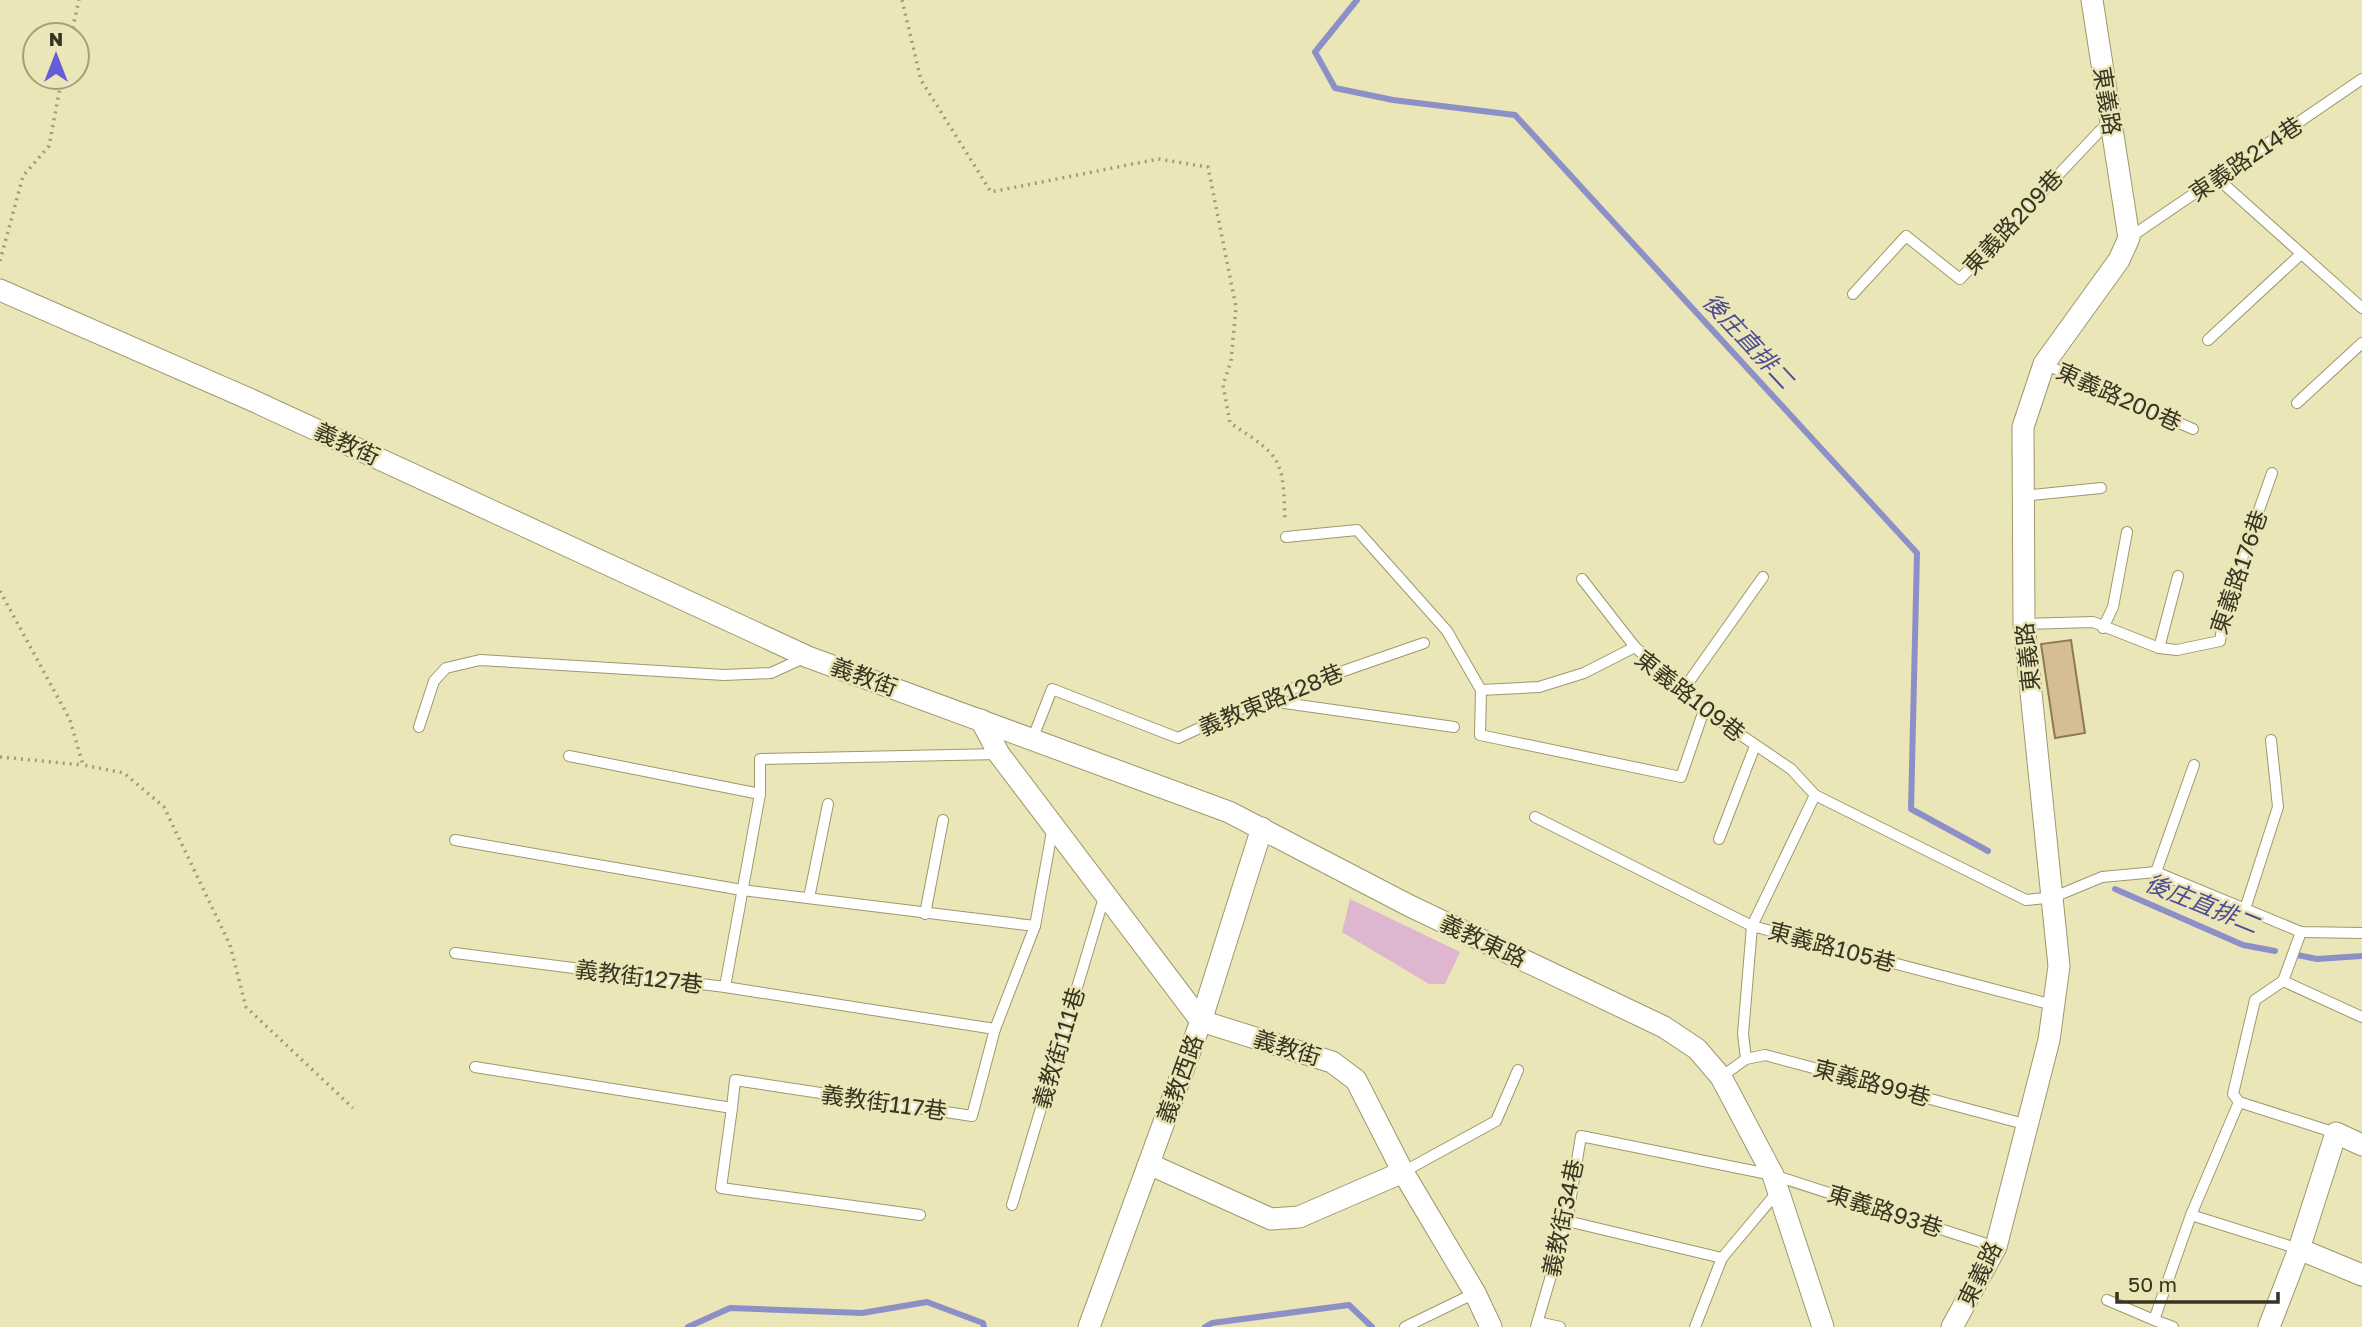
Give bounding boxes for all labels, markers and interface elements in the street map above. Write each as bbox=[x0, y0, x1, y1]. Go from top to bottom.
north arrow bbox=[21, 21, 91, 91]
text: N bbox=[49, 27, 63, 50]
street label: 東義路 bbox=[2089, 65, 2127, 137]
street label: 東義路214巷 bbox=[2184, 110, 2307, 206]
street label: 東義路209巷 bbox=[1957, 163, 2068, 280]
water label: 後庄直排二 bbox=[1698, 286, 1801, 394]
street label: 東義路200巷 bbox=[2053, 356, 2186, 436]
street label: 義教街 bbox=[310, 416, 385, 470]
street label: 東義路176巷 bbox=[2204, 506, 2272, 637]
street label: 東義路 bbox=[2009, 621, 2045, 693]
street label: 東義路109巷 bbox=[1630, 644, 1751, 747]
street label: 義教街 bbox=[827, 651, 902, 701]
street label: 義教東路128巷 bbox=[1194, 657, 1347, 741]
water label: 後庄直排二 bbox=[2141, 867, 2265, 939]
street label: 義教東路 bbox=[1436, 908, 1531, 972]
street label: 東義路105巷 bbox=[1765, 916, 1899, 976]
street label: 義教街127巷 bbox=[574, 954, 705, 998]
street label: 義教街111巷 bbox=[1026, 984, 1090, 1112]
street label: 義教街 bbox=[1250, 1024, 1324, 1071]
street label: 義教西路 bbox=[1150, 1031, 1208, 1127]
street label: 東義路99巷 bbox=[1811, 1053, 1934, 1111]
street label: 義教街117巷 bbox=[820, 1079, 949, 1125]
street label: 義教街34巷 bbox=[1536, 1156, 1588, 1279]
street label: 東義路93巷 bbox=[1824, 1178, 1946, 1242]
street label: 東義路 bbox=[1951, 1236, 2007, 1311]
scale bar bbox=[2117, 1260, 2278, 1304]
text: 50 m bbox=[2128, 1271, 2177, 1297]

